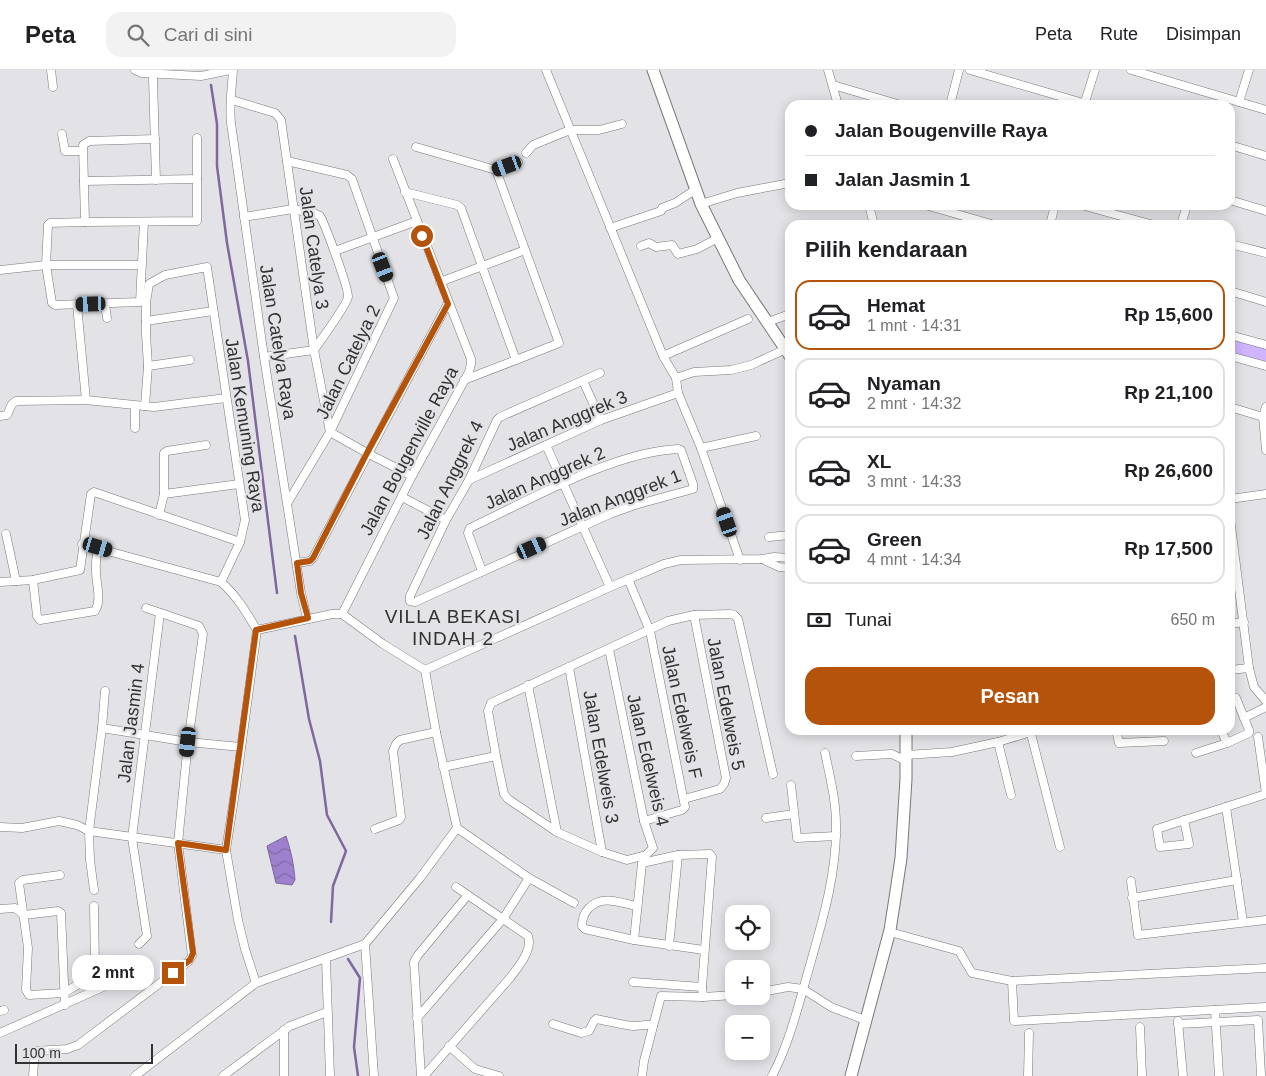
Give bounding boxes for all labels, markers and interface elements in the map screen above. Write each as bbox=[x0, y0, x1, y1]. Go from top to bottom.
search box bbox=[106, 12, 456, 57]
text: Peta bbox=[25, 21, 76, 48]
icon: search bbox=[124, 21, 152, 49]
text: Cari di sini bbox=[164, 24, 252, 45]
text: Peta bbox=[1035, 24, 1072, 44]
text: Rute bbox=[1100, 24, 1138, 44]
text: Disimpan bbox=[1166, 24, 1241, 44]
text: Jalan Bougenville Raya bbox=[835, 120, 1047, 141]
car bbox=[490, 154, 523, 178]
text: Jalan Jasmin 1 bbox=[835, 169, 970, 190]
street label: Jalan Catelya 3 bbox=[295, 185, 333, 311]
route start bbox=[411, 225, 433, 247]
text: Pilih kendaraan bbox=[805, 237, 968, 262]
car bbox=[370, 250, 395, 284]
street label: Jalan Catelya Raya bbox=[256, 263, 300, 422]
icon: car bbox=[807, 293, 852, 338]
text: Hemat bbox=[867, 295, 925, 316]
car bbox=[75, 296, 106, 312]
street label: Jalan Catelya 2 bbox=[312, 302, 384, 422]
text: Rp 15,600 bbox=[1124, 304, 1213, 325]
text: 1 mnt · 14:31 bbox=[867, 317, 961, 334]
street label: Jalan Kemuning Raya bbox=[221, 336, 269, 515]
street label: Jalan Bougenville Raya bbox=[356, 362, 462, 539]
icon: car bbox=[807, 371, 852, 416]
text: Nyaman bbox=[867, 373, 941, 394]
text: Rp 21,100 bbox=[1124, 382, 1213, 403]
street label: Jalan Anggrek 3 bbox=[504, 387, 630, 455]
text: 2 mnt · 14:32 bbox=[867, 395, 961, 412]
street label: Jalan Anggrek 4 bbox=[413, 418, 487, 542]
street label: Jalan Anggrek 2 bbox=[482, 443, 608, 513]
icon: car bbox=[807, 449, 852, 494]
text: XL bbox=[867, 451, 891, 472]
text: Rp 26,600 bbox=[1124, 460, 1213, 481]
street label: Jalan Anggrek 1 bbox=[556, 466, 684, 530]
text: 3 mnt · 14:33 bbox=[867, 473, 961, 490]
car bbox=[715, 505, 738, 539]
icon: car bbox=[807, 527, 852, 572]
text: Green bbox=[867, 529, 922, 550]
car bbox=[515, 535, 548, 561]
car bbox=[81, 536, 114, 558]
text: Rp 17,500 bbox=[1124, 538, 1213, 559]
text: 4 mnt · 14:34 bbox=[867, 551, 961, 568]
district label: VILLA BEKASI INDAH 2 bbox=[385, 606, 521, 649]
icon: cash bbox=[805, 606, 833, 634]
text: Tunai bbox=[845, 609, 892, 630]
text: 650 m bbox=[1171, 611, 1215, 628]
street label: Jalan Edelweis 5 bbox=[703, 636, 749, 772]
street label: Jalan Edelweis F bbox=[658, 643, 706, 781]
street label: Jalan Jasmin 4 bbox=[114, 662, 148, 784]
button: Pesan bbox=[805, 667, 1215, 725]
street label: Jalan Edelweis 3 bbox=[579, 689, 623, 825]
street label: Jalan Edelweis 4 bbox=[623, 692, 673, 828]
car bbox=[178, 726, 197, 758]
map controls bbox=[725, 905, 770, 1060]
button: locate bbox=[725, 905, 770, 950]
callout: 2 mnt bbox=[73, 956, 156, 990]
button: + bbox=[725, 960, 770, 1005]
route end bbox=[162, 962, 184, 984]
text: 2 mnt bbox=[92, 964, 134, 981]
button: − bbox=[725, 1015, 770, 1060]
scale bar bbox=[15, 1041, 152, 1064]
text: 100 m bbox=[22, 1045, 61, 1061]

